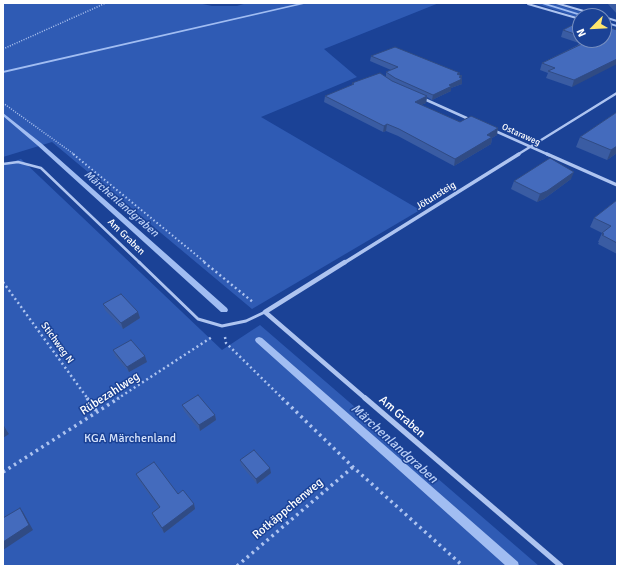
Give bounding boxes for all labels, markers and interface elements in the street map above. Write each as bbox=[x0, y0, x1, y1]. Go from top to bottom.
north arrow bbox=[572, 8, 612, 48]
text: N bbox=[574, 27, 589, 39]
street label: Ostaraweg bbox=[500, 122, 542, 148]
water label: Märchenlandgraben bbox=[81, 168, 161, 240]
street label: Jötunsteig bbox=[414, 179, 458, 213]
street label: Am Graben bbox=[105, 216, 147, 258]
street label: Stichweg N bbox=[38, 320, 76, 366]
street label: Rübezahlweg bbox=[78, 369, 142, 419]
street label: Am Graben bbox=[376, 393, 428, 441]
water label: Märchenlandgraben bbox=[347, 401, 441, 487]
park label: KGA Märchenland bbox=[84, 432, 176, 446]
street label: Rotkäppchenweg bbox=[250, 475, 326, 543]

